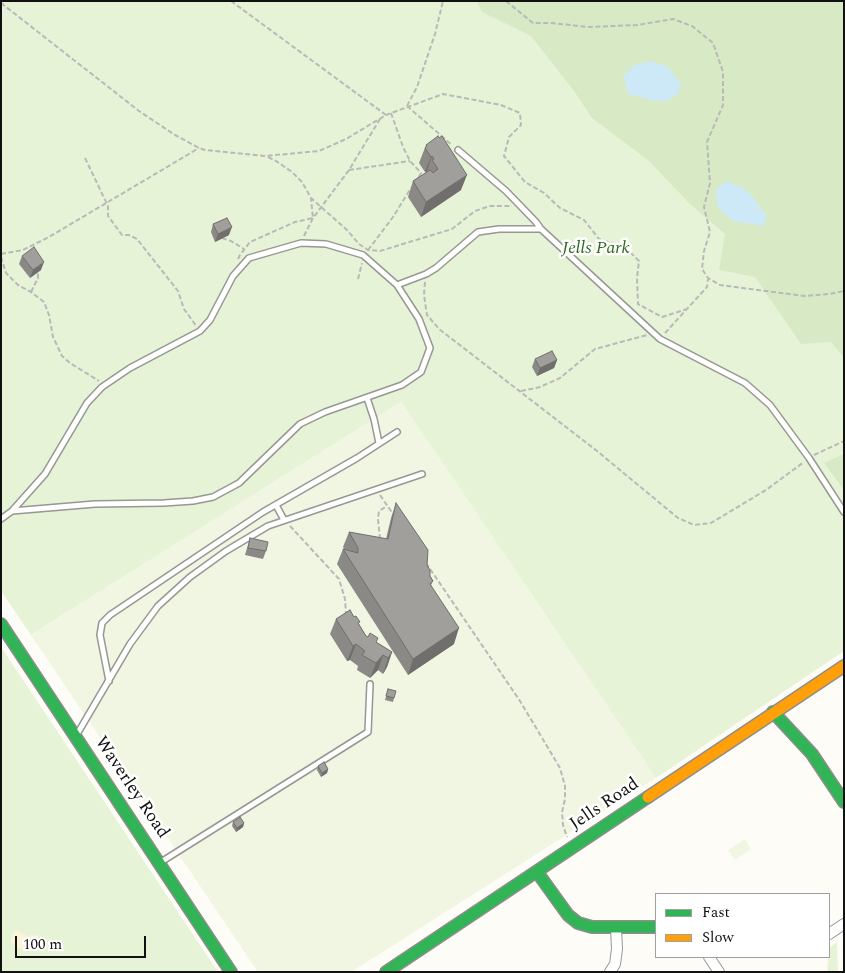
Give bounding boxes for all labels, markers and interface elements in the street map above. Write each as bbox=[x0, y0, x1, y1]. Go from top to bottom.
park label: Jells Park bbox=[562, 238, 630, 260]
street label: Waverley Road bbox=[89, 733, 173, 843]
street label: Jells Road bbox=[566, 774, 644, 836]
legend bbox=[655, 893, 830, 958]
text: Fast bbox=[702, 901, 730, 924]
scale bar bbox=[18, 926, 149, 958]
text: Slow bbox=[702, 926, 734, 949]
text: 100 m bbox=[23, 933, 62, 956]

